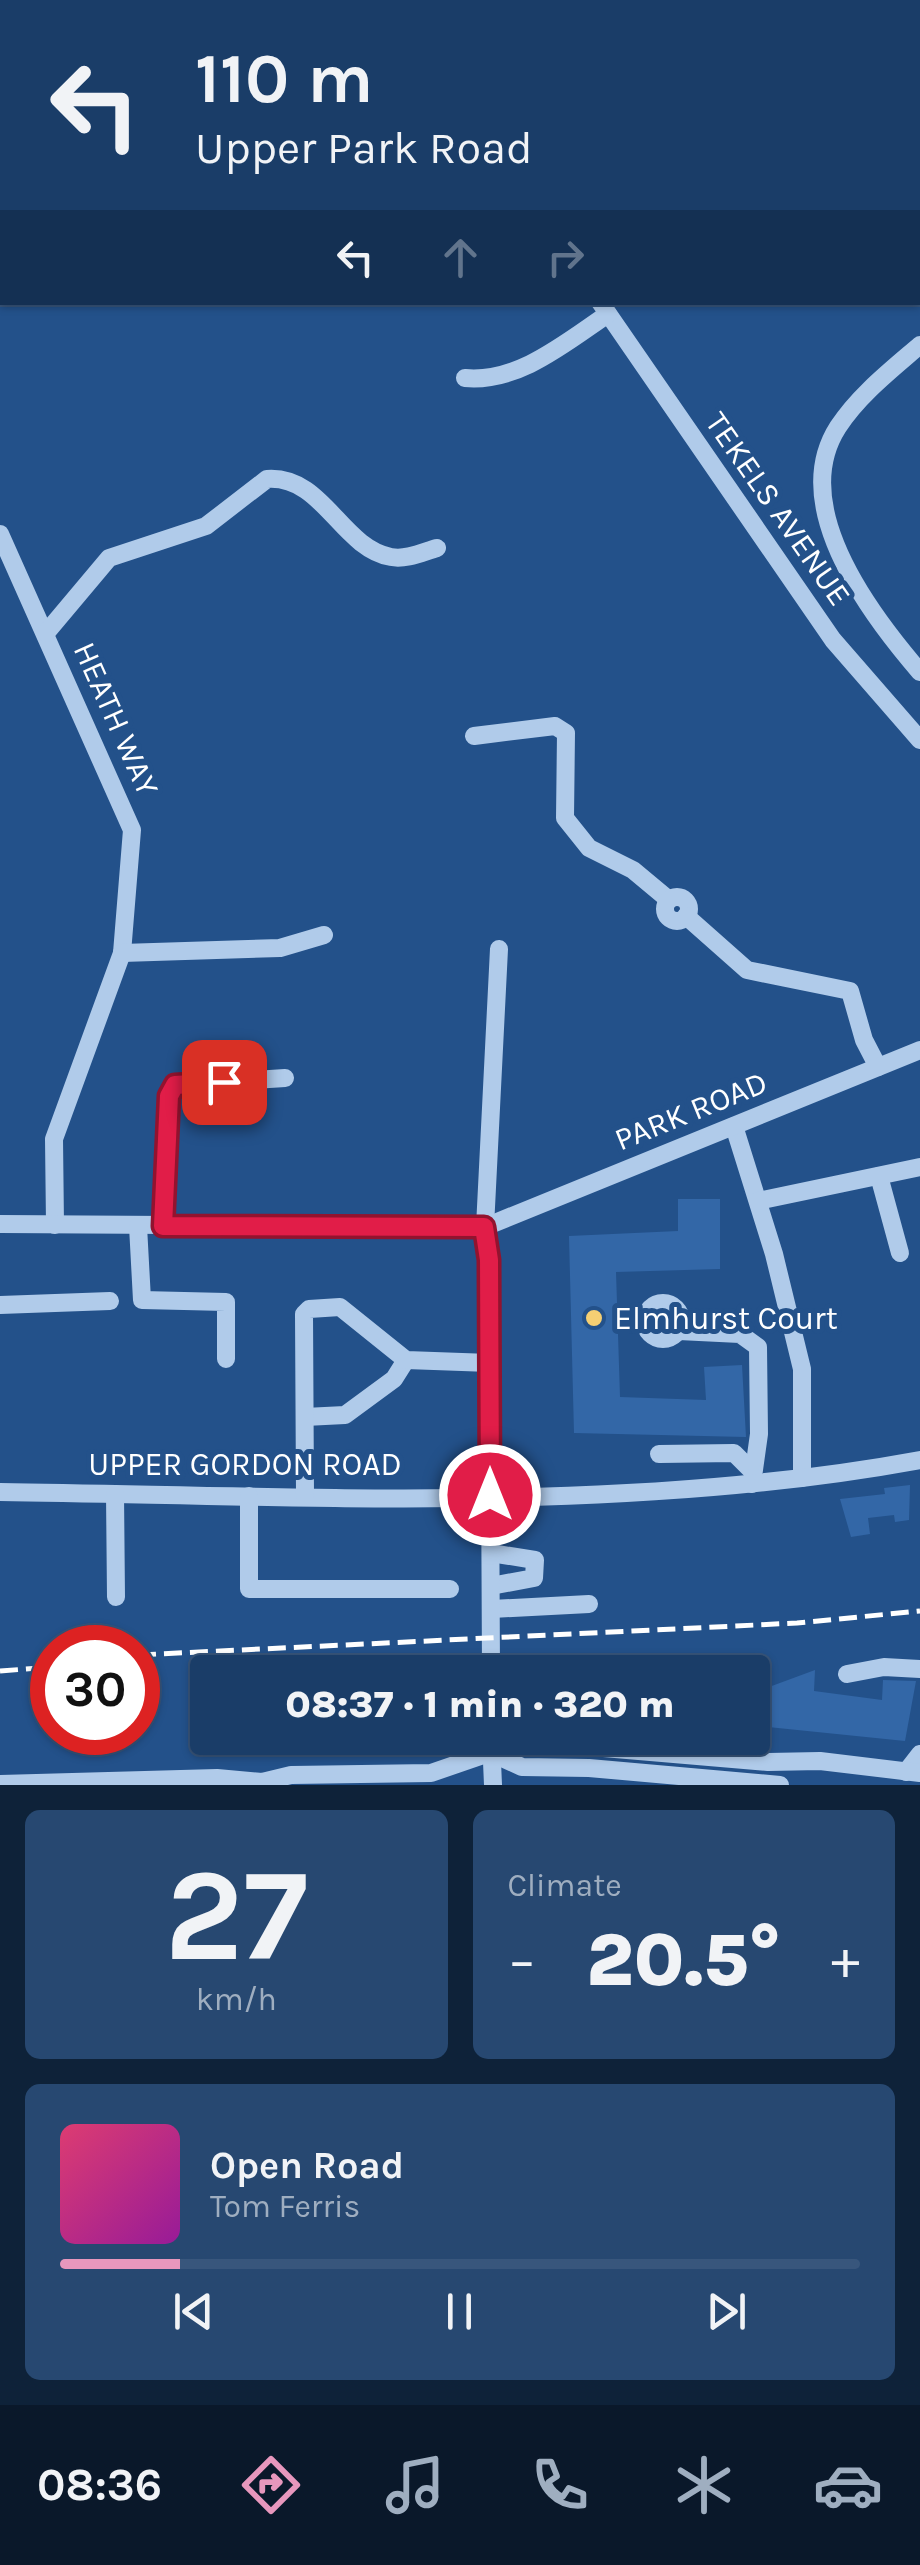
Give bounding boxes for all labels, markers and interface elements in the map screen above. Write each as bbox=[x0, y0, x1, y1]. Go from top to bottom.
text: 110 m bbox=[195, 38, 373, 120]
icon: left bbox=[30, 40, 160, 170]
text: Upper Park Road bbox=[195, 122, 533, 174]
icon: left bbox=[328, 230, 383, 285]
icon: ahead bbox=[433, 230, 488, 285]
icon: right bbox=[538, 230, 593, 285]
street label: TEKELS AVENUE bbox=[698, 405, 858, 613]
street label: HEATH WAY bbox=[66, 636, 166, 802]
pin bbox=[182, 1040, 267, 1125]
icon: arrive bbox=[197, 1055, 252, 1110]
street label: PARK ROAD bbox=[609, 1064, 773, 1158]
place label: Elmhurst Court bbox=[614, 1300, 838, 1337]
marker: Elmhurst Court bbox=[583, 1307, 605, 1329]
position arrow bbox=[438, 1443, 542, 1547]
street label: UPPER GORDON ROAD bbox=[88, 1446, 402, 1483]
speed limit sign: 30 bbox=[30, 1625, 160, 1755]
text: 08:37 · 1 min · 320 m bbox=[285, 1682, 675, 1727]
text: 27 bbox=[165, 1840, 308, 1992]
text: Climate bbox=[508, 1867, 622, 1904]
text: 20.5° bbox=[586, 1916, 781, 2004]
text: − bbox=[508, 1928, 536, 1992]
text: + bbox=[831, 1928, 860, 1992]
text: km/h bbox=[196, 1981, 277, 2018]
text: Open Road bbox=[210, 2143, 404, 2188]
text: Tom Ferris bbox=[210, 2188, 360, 2225]
icon: previous bbox=[166, 2284, 221, 2339]
icon: pause bbox=[432, 2284, 487, 2339]
icon: next bbox=[699, 2284, 754, 2339]
icon: directions bbox=[236, 2450, 306, 2520]
icon: music bbox=[380, 2450, 450, 2520]
icon: phone bbox=[525, 2450, 595, 2520]
icon: climate bbox=[669, 2450, 739, 2520]
icon: car bbox=[813, 2450, 883, 2520]
text: 08:36 bbox=[37, 2459, 162, 2511]

